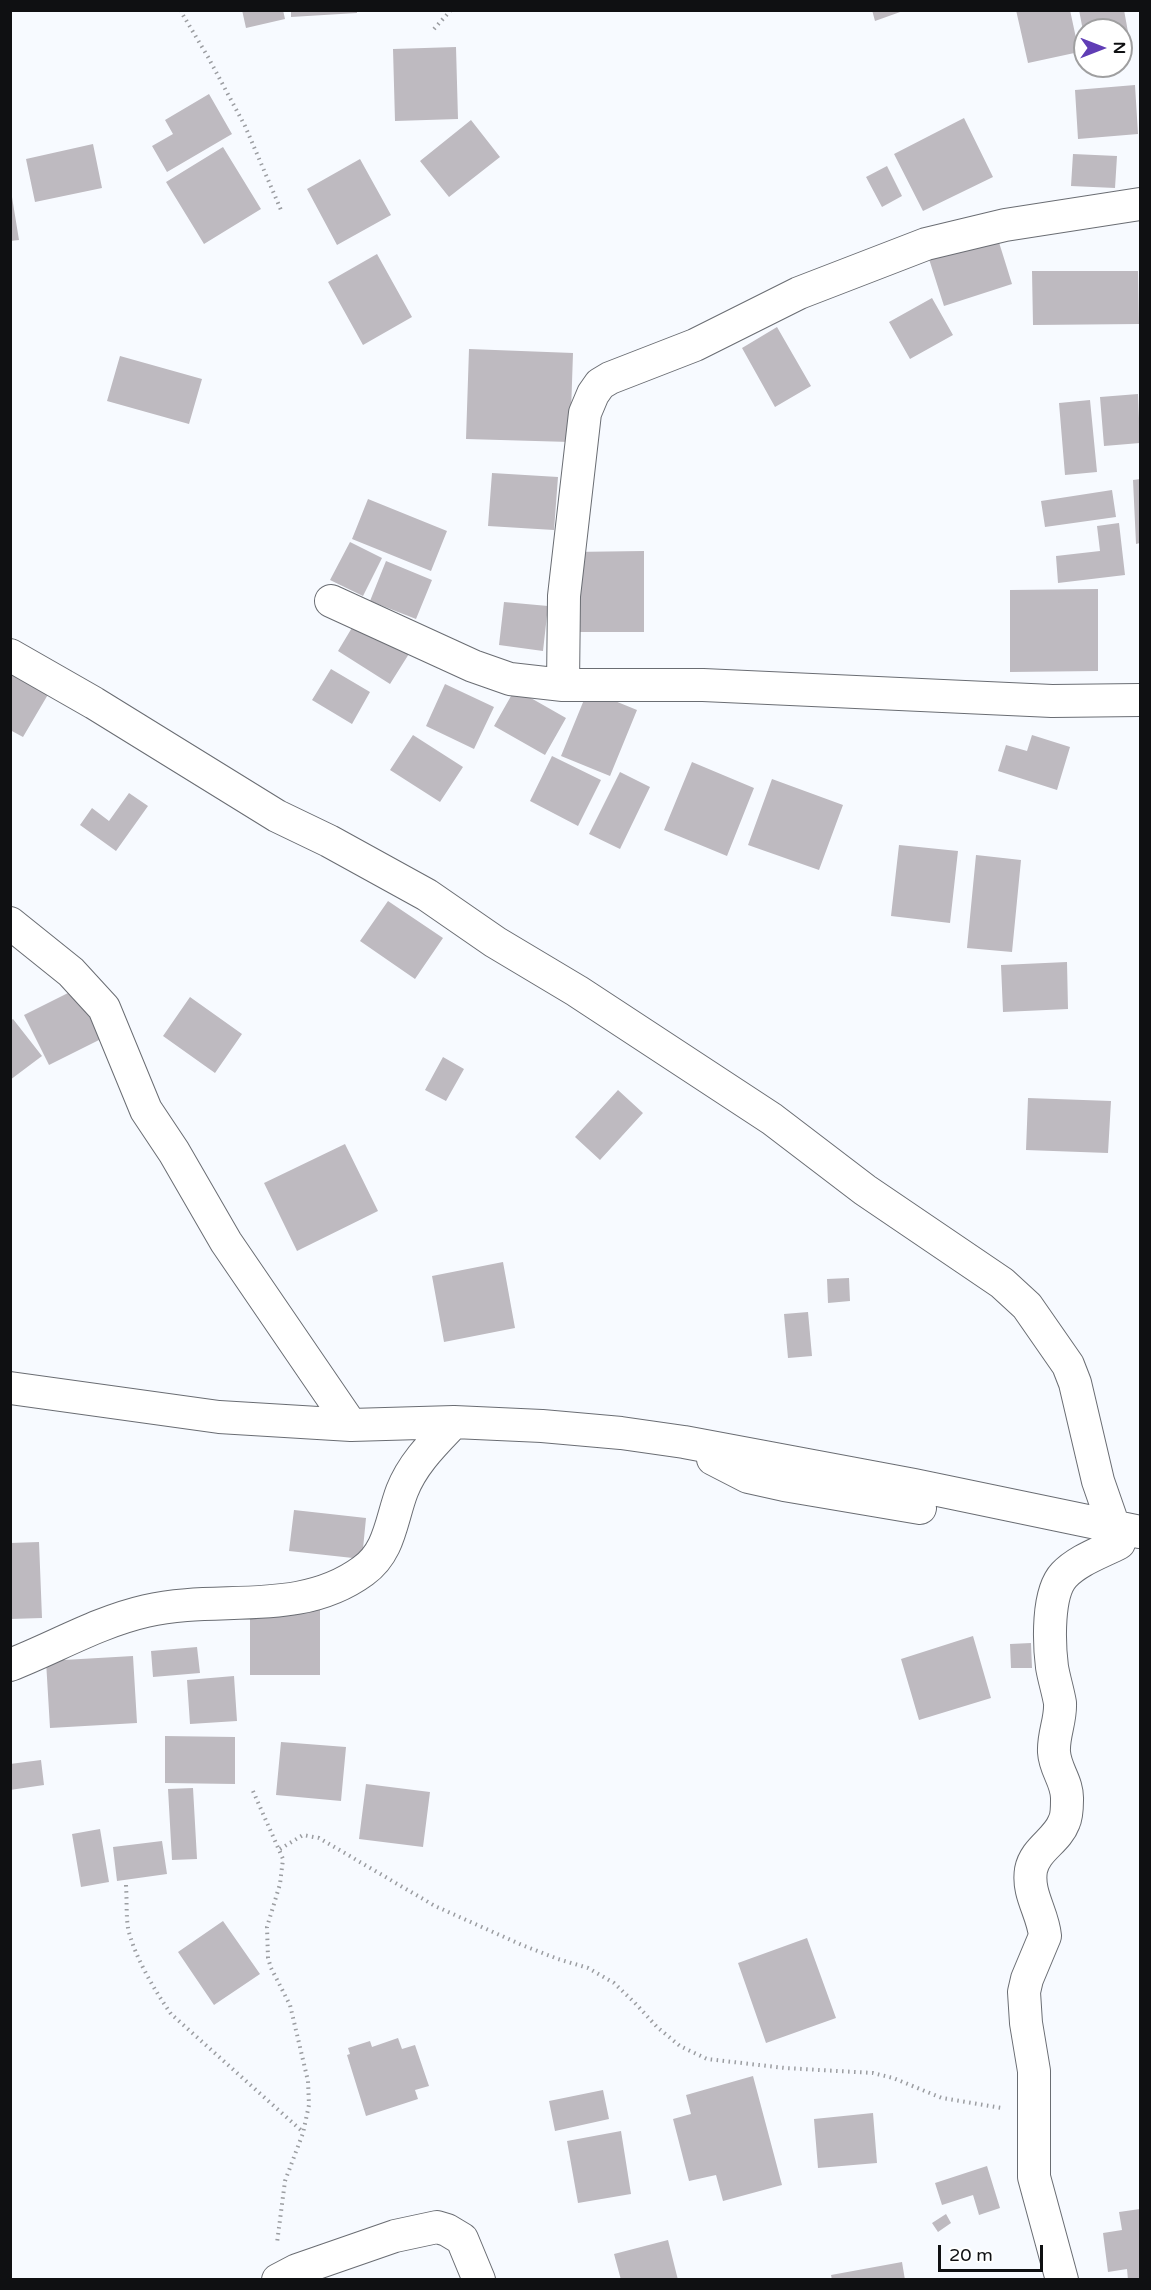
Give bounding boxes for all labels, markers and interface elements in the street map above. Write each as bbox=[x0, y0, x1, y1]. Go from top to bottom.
north arrow bbox=[1073, 18, 1133, 78]
text: N bbox=[1109, 42, 1129, 54]
scale bar bbox=[941, 2233, 1046, 2271]
text: 20 m bbox=[949, 2244, 993, 2266]

